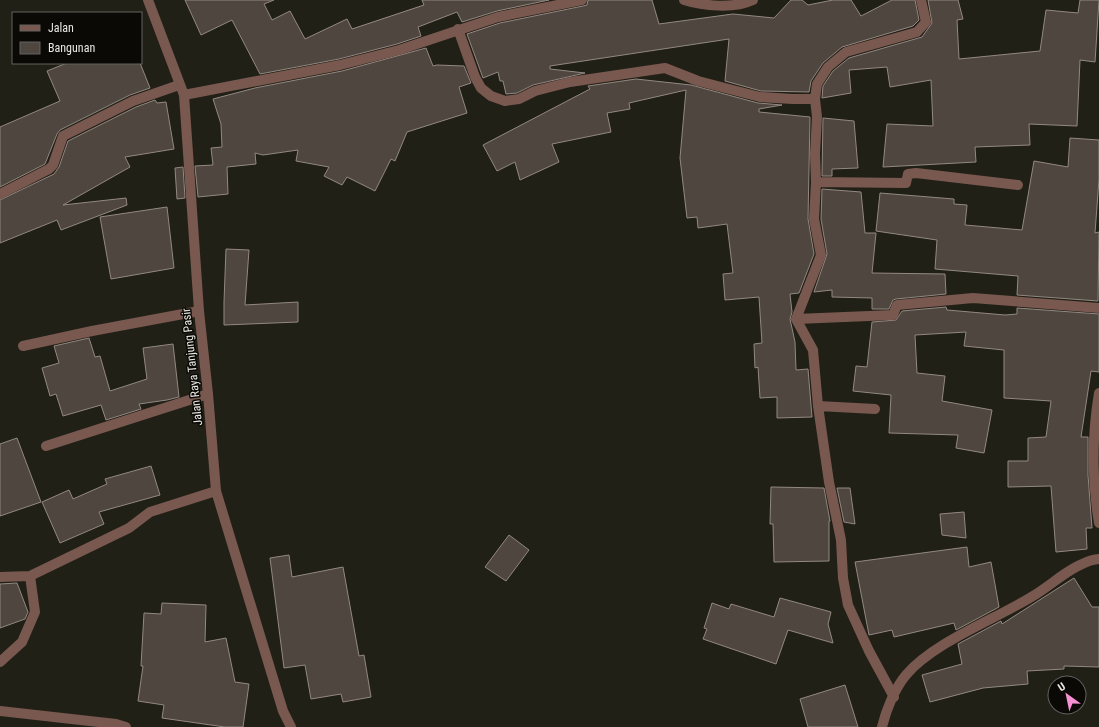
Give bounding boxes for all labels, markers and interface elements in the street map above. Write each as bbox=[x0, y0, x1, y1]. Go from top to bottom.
legend bbox=[12, 12, 142, 64]
text: Jalan bbox=[48, 21, 74, 35]
text: Bangunan bbox=[48, 41, 95, 55]
street label: Jalan Raya Tanjung Pasir bbox=[179, 307, 205, 426]
north arrow bbox=[1047, 675, 1087, 715]
text: U bbox=[1056, 680, 1068, 694]

